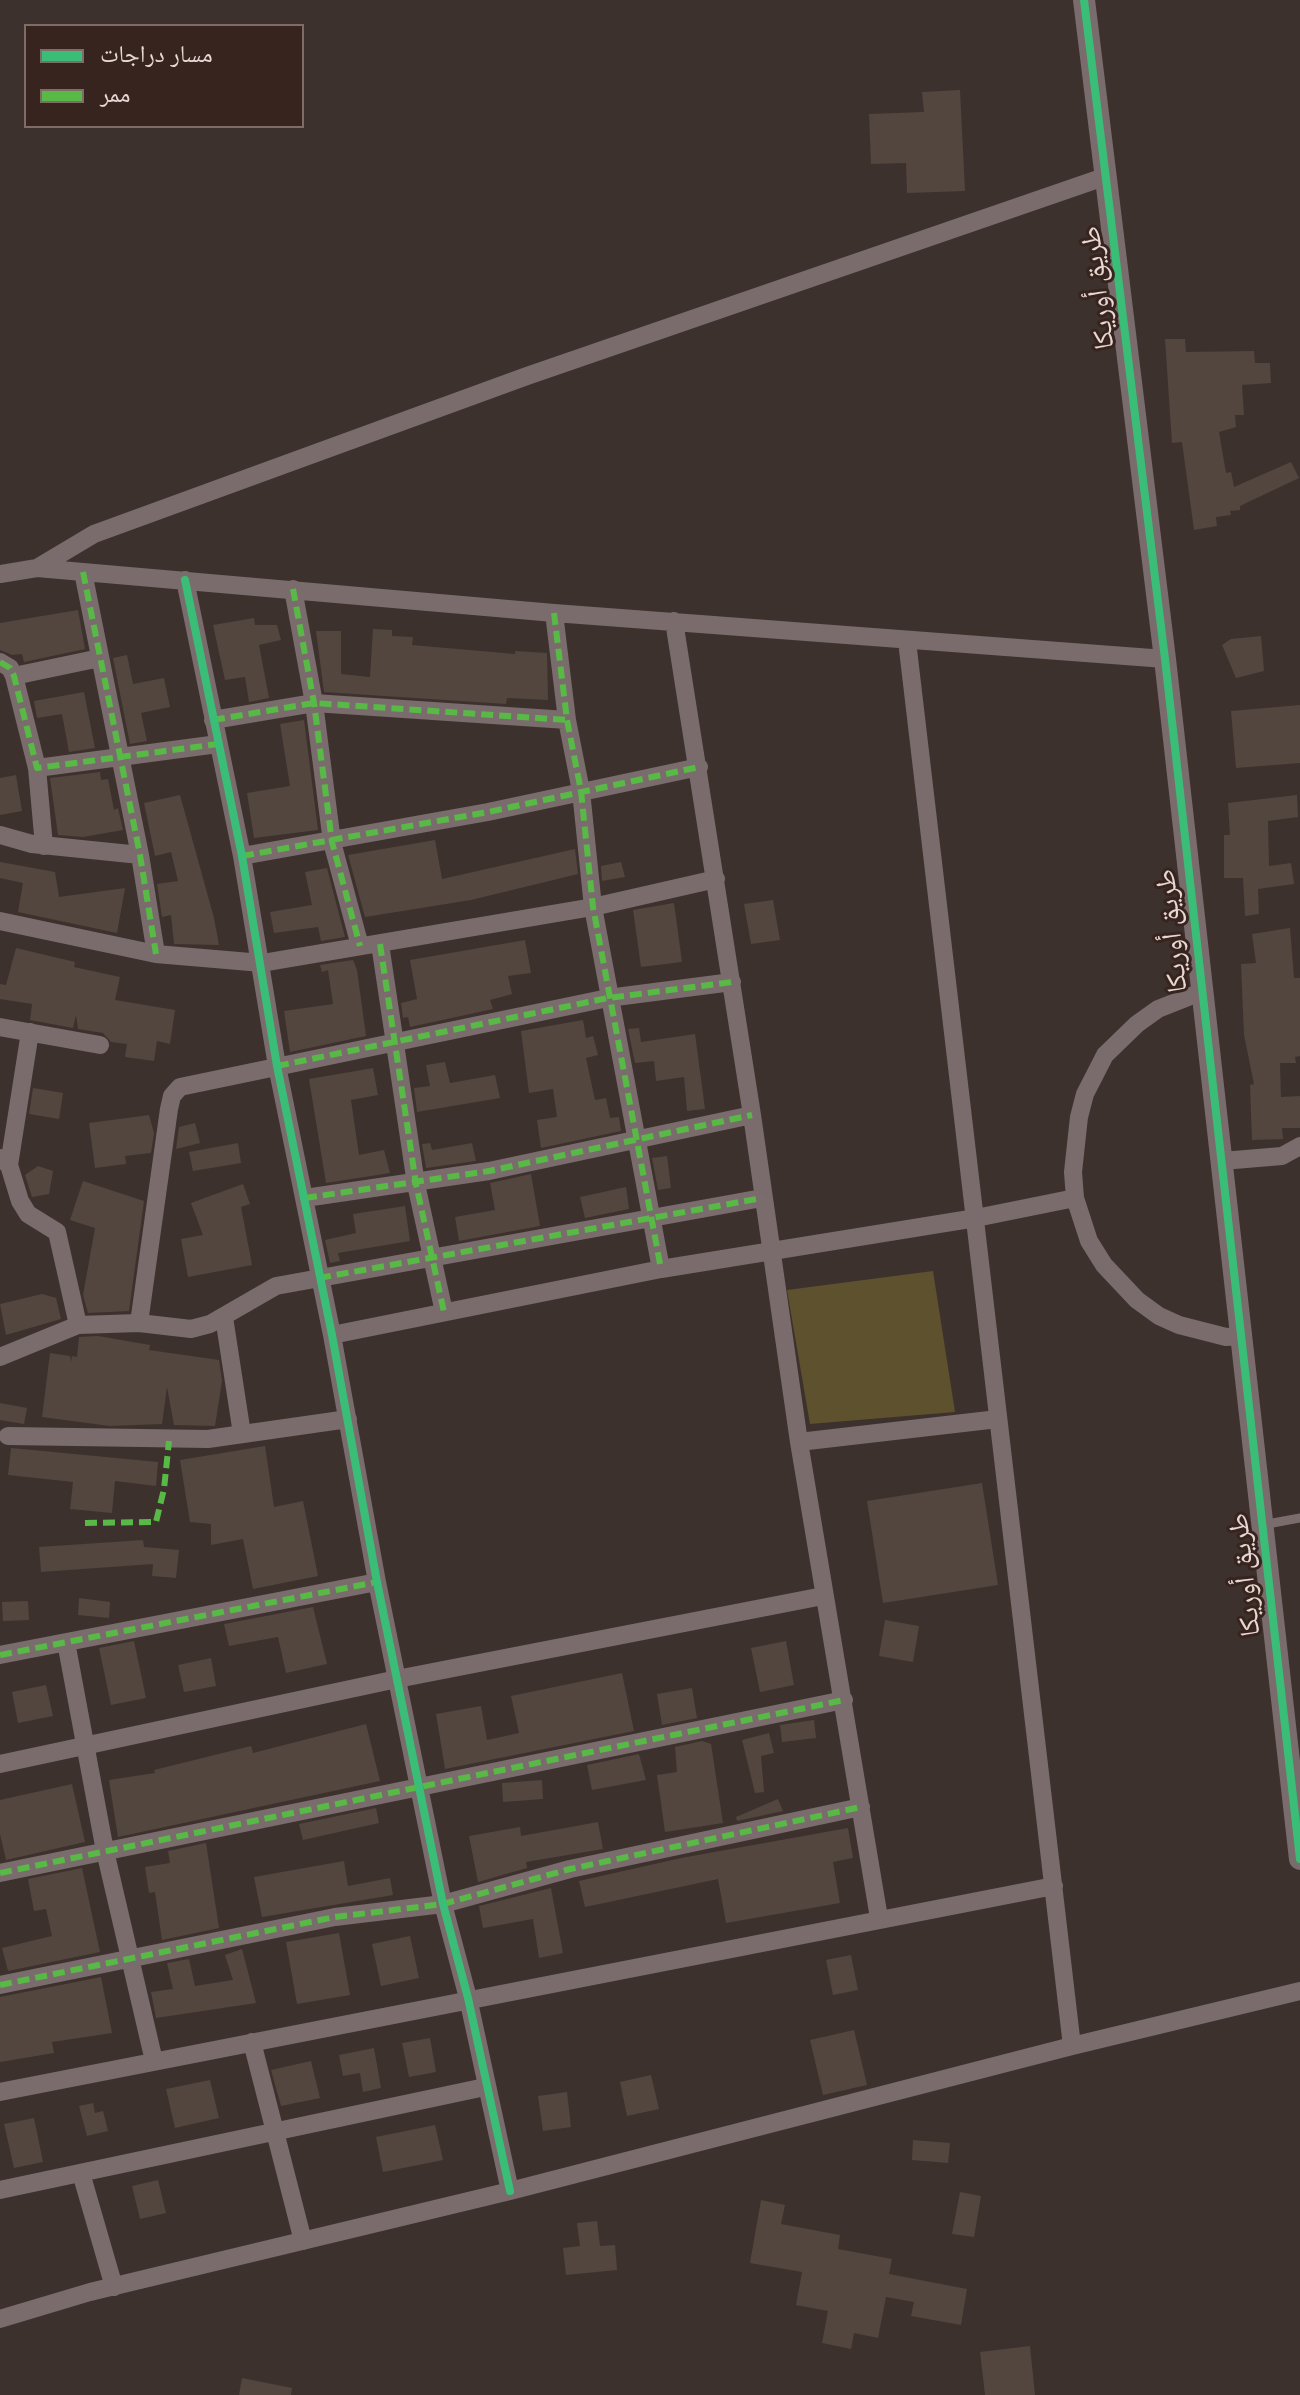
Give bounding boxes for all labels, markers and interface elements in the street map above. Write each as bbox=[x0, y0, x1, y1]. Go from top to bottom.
legend bbox=[24, 24, 304, 128]
text: مسار دراجات bbox=[100, 37, 213, 69]
text: ممر bbox=[100, 77, 131, 109]
street label: طريق أوريكا bbox=[1074, 224, 1122, 352]
street label: طريق أوريكا bbox=[1149, 868, 1195, 994]
street label: طريق أوريكا bbox=[1222, 1512, 1268, 1638]

